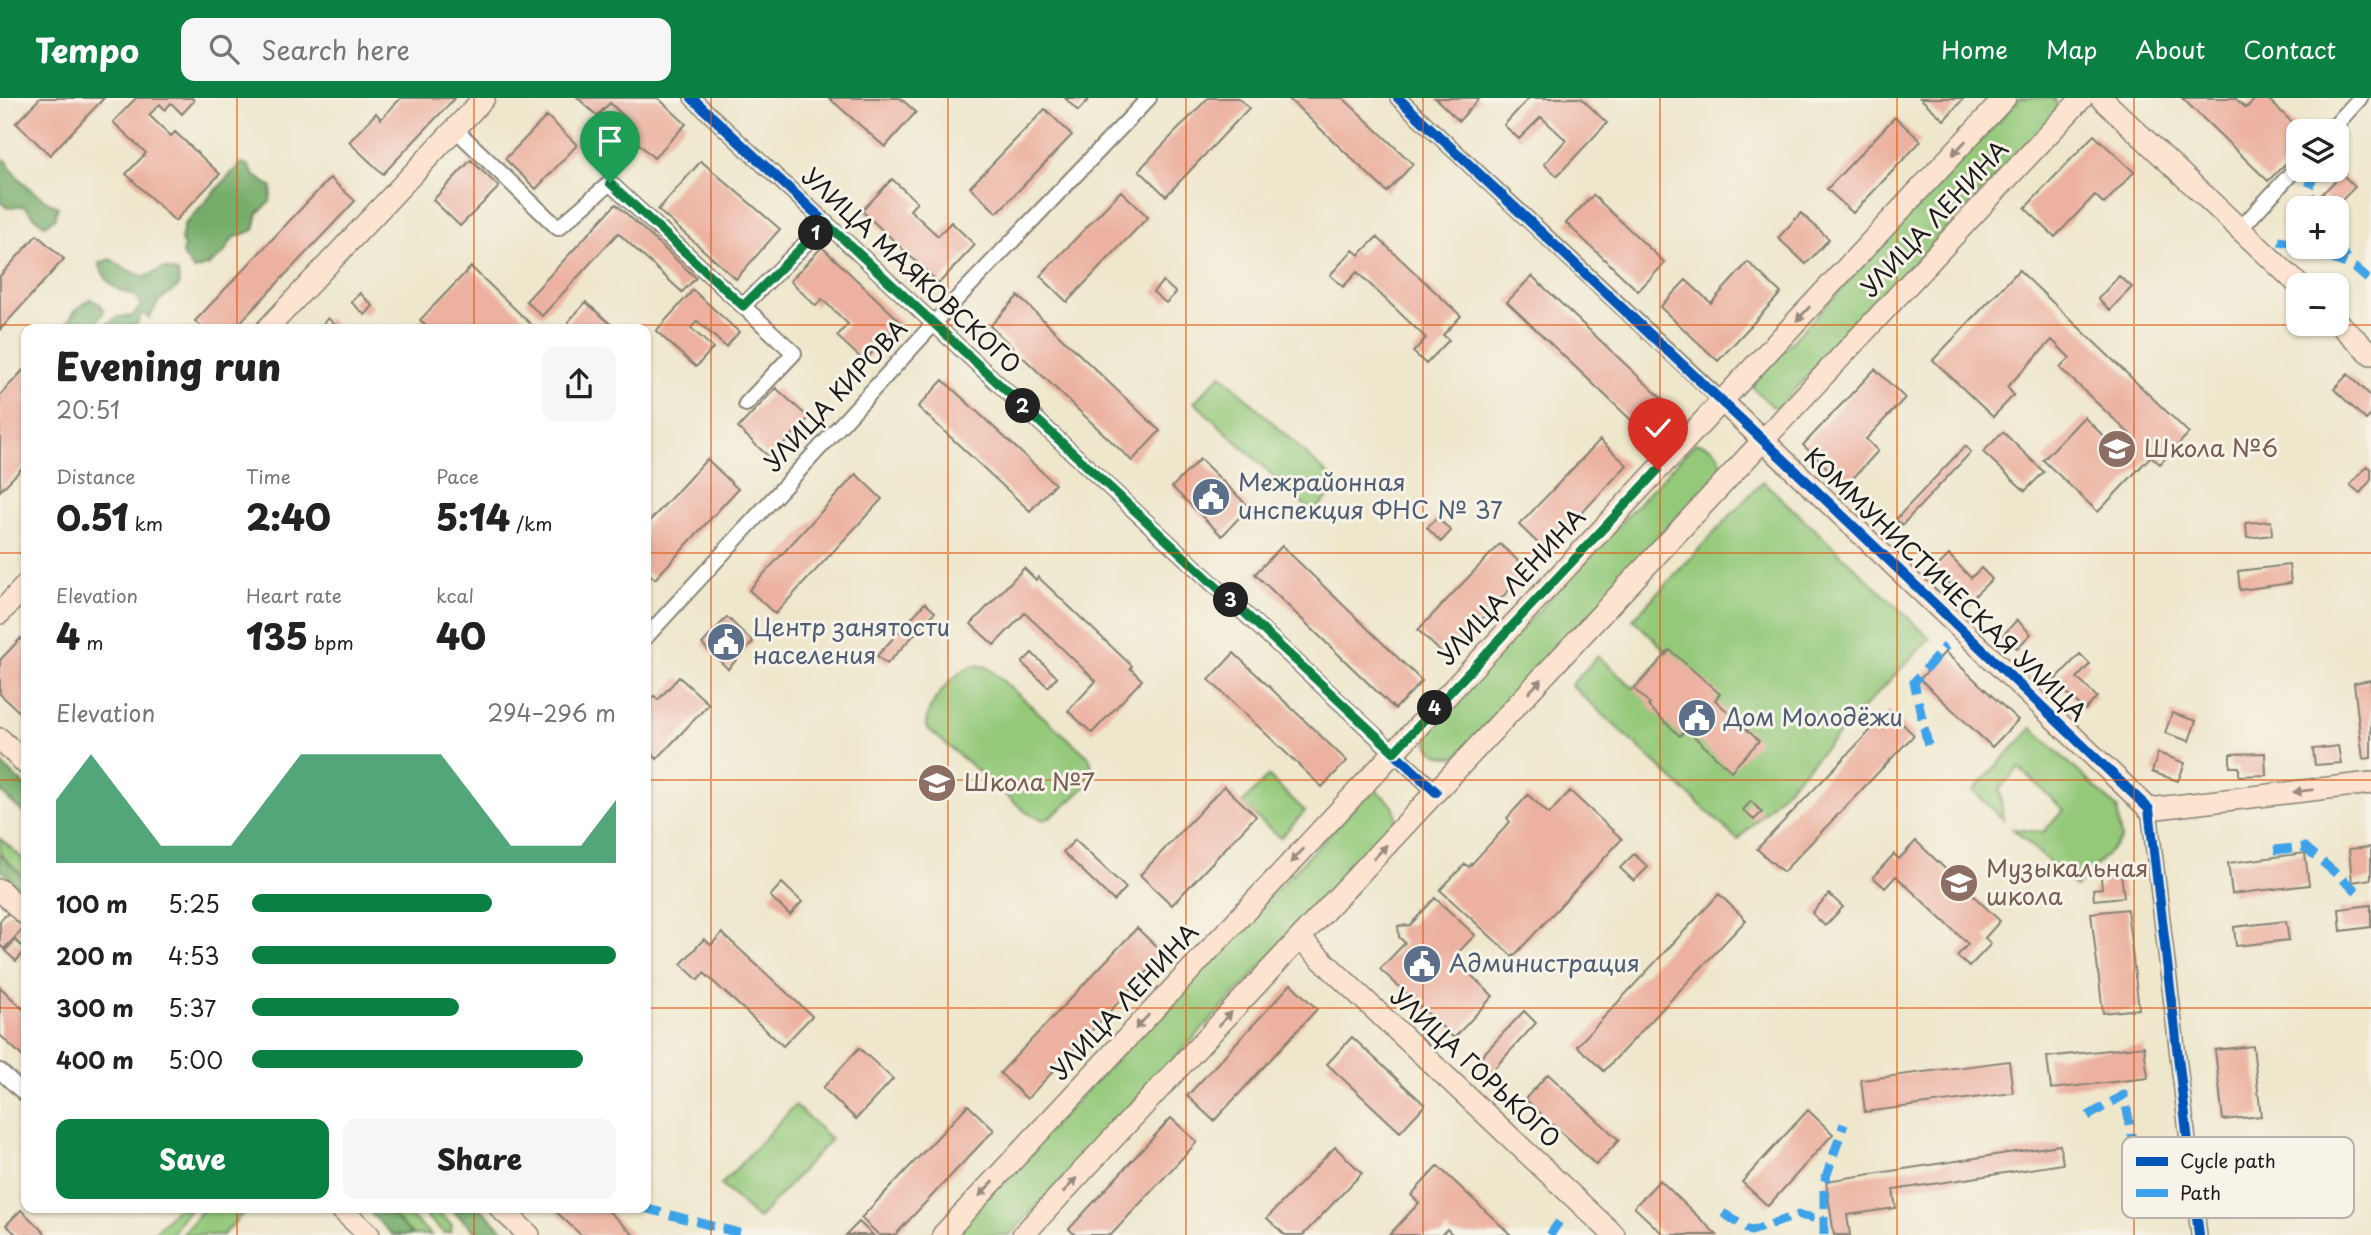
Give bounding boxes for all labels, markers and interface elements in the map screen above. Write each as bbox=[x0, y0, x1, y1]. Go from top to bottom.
search box bbox=[181, 18, 671, 81]
text: Tempo bbox=[35, 24, 139, 74]
icon: search bbox=[205, 30, 243, 68]
text: Search here bbox=[261, 30, 410, 69]
text: Home bbox=[1941, 31, 2008, 67]
text: Map bbox=[2046, 31, 2097, 67]
text: About bbox=[2135, 31, 2205, 67]
text: Contact bbox=[2243, 31, 2336, 67]
pin bbox=[580, 111, 640, 183]
map controls bbox=[2286, 119, 2349, 336]
button: layers bbox=[2286, 119, 2349, 182]
icon: arrive bbox=[591, 122, 629, 160]
street label: УЛИЦА ЛЕНИНА bbox=[1851, 131, 2016, 304]
one-way arrow bbox=[1951, 139, 1967, 156]
street label: УЛИЦА МАЯКОВСКОГО bbox=[795, 158, 1030, 381]
button: + bbox=[2286, 196, 2349, 259]
pin: 1 bbox=[798, 216, 834, 250]
text: 1 bbox=[811, 218, 820, 246]
button: − bbox=[2286, 273, 2349, 336]
one-way arrow bbox=[1796, 305, 1812, 322]
street label: УЛИЦА КИРОВА bbox=[754, 311, 915, 479]
text: Evening run bbox=[56, 337, 281, 394]
button: share bbox=[542, 347, 616, 421]
pin: 2 bbox=[1006, 388, 1040, 424]
text: 2 bbox=[1016, 391, 1029, 419]
text: 20:51 bbox=[56, 392, 120, 427]
pin bbox=[1628, 398, 1688, 470]
icon: check bbox=[1639, 409, 1677, 447]
school or university icon: Школа №6 bbox=[2096, 428, 2138, 470]
place label: Школа №6 bbox=[2144, 429, 2278, 465]
street label: КОММУНИСТИЧЕСКАЯ УЛИЦА bbox=[1797, 438, 2096, 729]
text: Distance bbox=[56, 462, 136, 490]
text: Time bbox=[246, 462, 291, 490]
text: Pace bbox=[436, 462, 479, 490]
place label: Межрайонная инспекция ФНС № 37 bbox=[1238, 463, 1503, 527]
public building icon: Межрайонная инспекция ФНС № 37 bbox=[1190, 476, 1232, 518]
text: 0.51 bbox=[56, 490, 128, 543]
text: 2:40 bbox=[246, 490, 331, 543]
text: 5:14 bbox=[436, 490, 510, 543]
street label: УЛИЦА ЛЕНИНА bbox=[1428, 499, 1593, 672]
text: km bbox=[128, 509, 163, 537]
text: /km bbox=[510, 509, 553, 537]
text: Elevation bbox=[56, 581, 138, 609]
text: Heart rate bbox=[246, 581, 342, 609]
text: kcal bbox=[436, 581, 474, 609]
pin: 3 bbox=[1214, 582, 1248, 618]
text: 3 bbox=[1224, 585, 1237, 613]
place label: Центр занятости населения bbox=[753, 608, 950, 672]
text: 4 bbox=[56, 609, 80, 662]
text: 135 bbox=[246, 609, 308, 662]
text: 40 bbox=[436, 609, 486, 662]
public building icon: Центр занятости населения bbox=[705, 621, 747, 663]
text: m bbox=[80, 628, 104, 656]
text: bpm bbox=[308, 628, 354, 656]
one-way arrow bbox=[1527, 677, 1543, 695]
pin: 4 bbox=[1418, 690, 1452, 726]
text: 4 bbox=[1428, 693, 1441, 721]
text: Elevation bbox=[56, 695, 155, 730]
text: 294–296 m bbox=[487, 695, 616, 730]
public building icon: Дом Молодёжи bbox=[1676, 697, 1718, 739]
place label: Дом Молодёжи bbox=[1723, 698, 1903, 734]
school or university icon: Школа №7 bbox=[916, 762, 958, 804]
place label: Школа №7 bbox=[964, 763, 1095, 799]
one-way arrow bbox=[2292, 786, 2314, 797]
one-way arrow bbox=[1372, 843, 1388, 861]
one-way arrow bbox=[1289, 847, 1305, 865]
place label: Музыкальная школа bbox=[1986, 849, 2148, 913]
school or university icon: Музыкальная школа bbox=[1938, 862, 1980, 904]
text: 100 m bbox=[56, 886, 128, 921]
text: 5:25 bbox=[168, 886, 220, 921]
street label: УЛИЦА ЛЕНИНА bbox=[1041, 914, 1206, 1087]
text: 200 m bbox=[56, 938, 133, 973]
text: 4:53 bbox=[168, 938, 219, 973]
public building icon: Администрация bbox=[1401, 943, 1443, 985]
place label: Администрация bbox=[1449, 944, 1640, 980]
street label: УЛИЦА ГОРЬКОГО bbox=[1383, 978, 1570, 1155]
text: 300 m bbox=[56, 990, 134, 1025]
text: 5:37 bbox=[168, 990, 216, 1025]
one-way arrow bbox=[1216, 1011, 1232, 1028]
one-way arrow bbox=[1134, 1013, 1150, 1030]
text: 400 m bbox=[56, 1042, 134, 1077]
text: 5:00 bbox=[168, 1042, 223, 1077]
button: Save bbox=[56, 1119, 329, 1199]
button: Share bbox=[343, 1119, 616, 1199]
legend bbox=[2122, 1137, 2354, 1218]
text: Cycle path bbox=[2180, 1146, 2276, 1174]
one-way arrow bbox=[1061, 1177, 1077, 1194]
text: Path bbox=[2180, 1178, 2221, 1206]
one-way arrow bbox=[978, 1180, 995, 1197]

